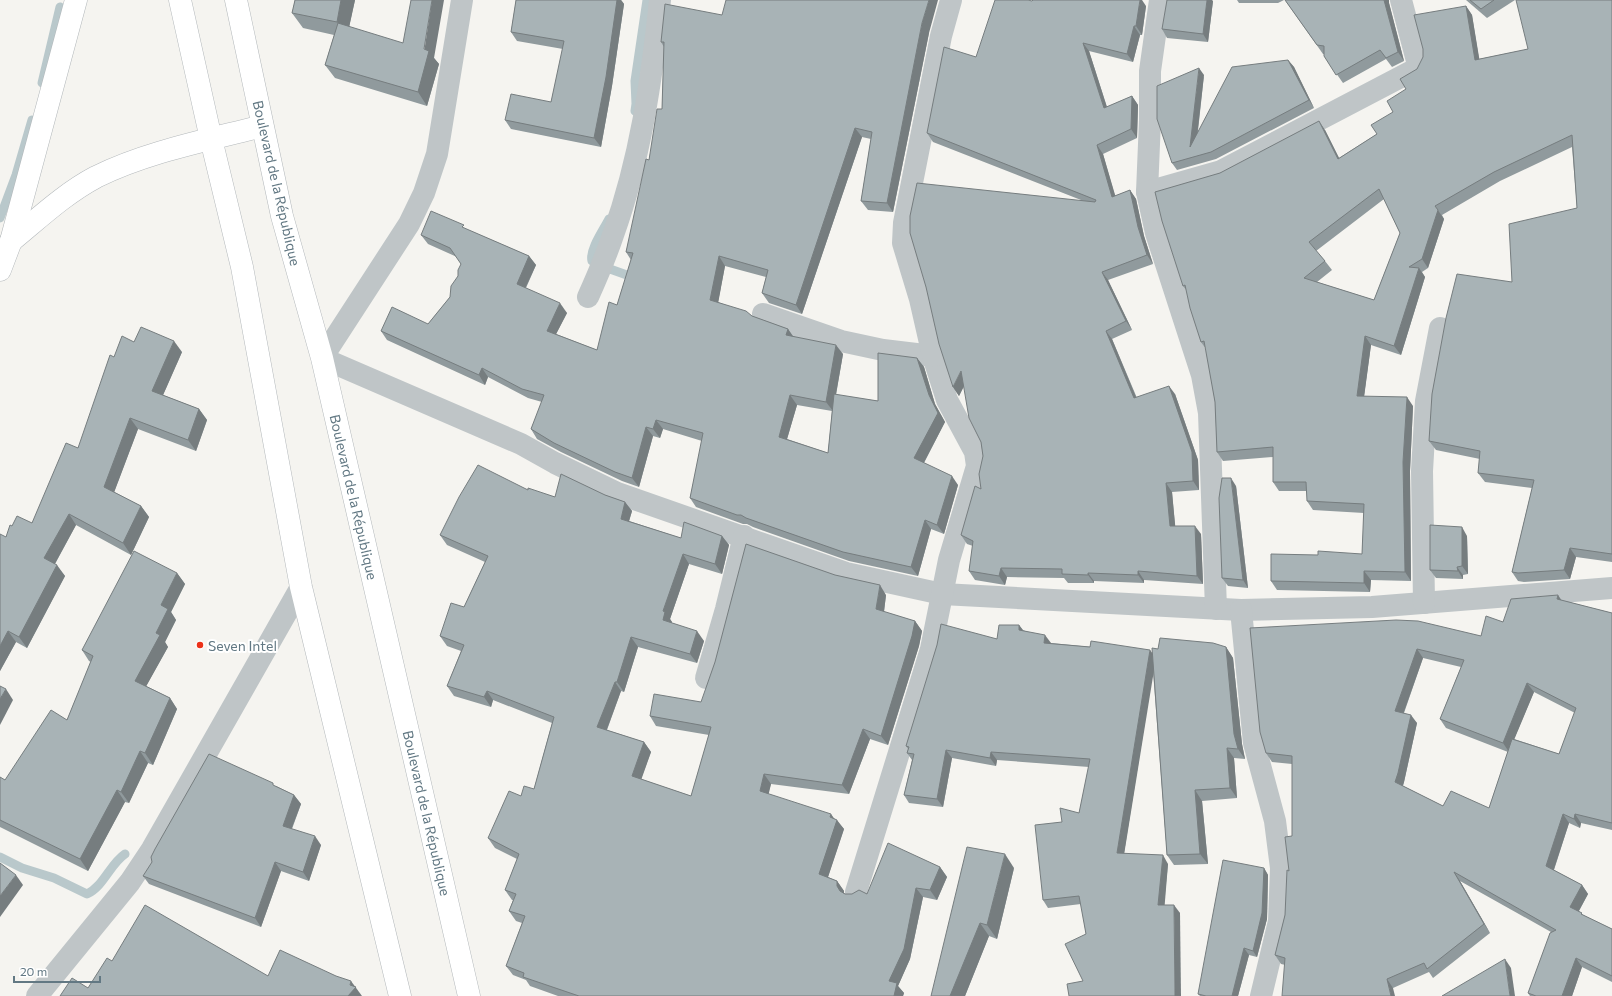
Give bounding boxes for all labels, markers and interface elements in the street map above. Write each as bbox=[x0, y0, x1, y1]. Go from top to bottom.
street label: Boulevard de la République bbox=[250, 99, 304, 267]
street label: Boulevard de la République bbox=[327, 413, 381, 581]
place label: Seven Intel bbox=[208, 637, 277, 654]
marker: Seven Intel bbox=[195, 640, 205, 650]
street label: Boulevard de la République bbox=[400, 729, 454, 897]
scale bar bbox=[14, 958, 100, 984]
text: 20 m bbox=[20, 964, 47, 978]

